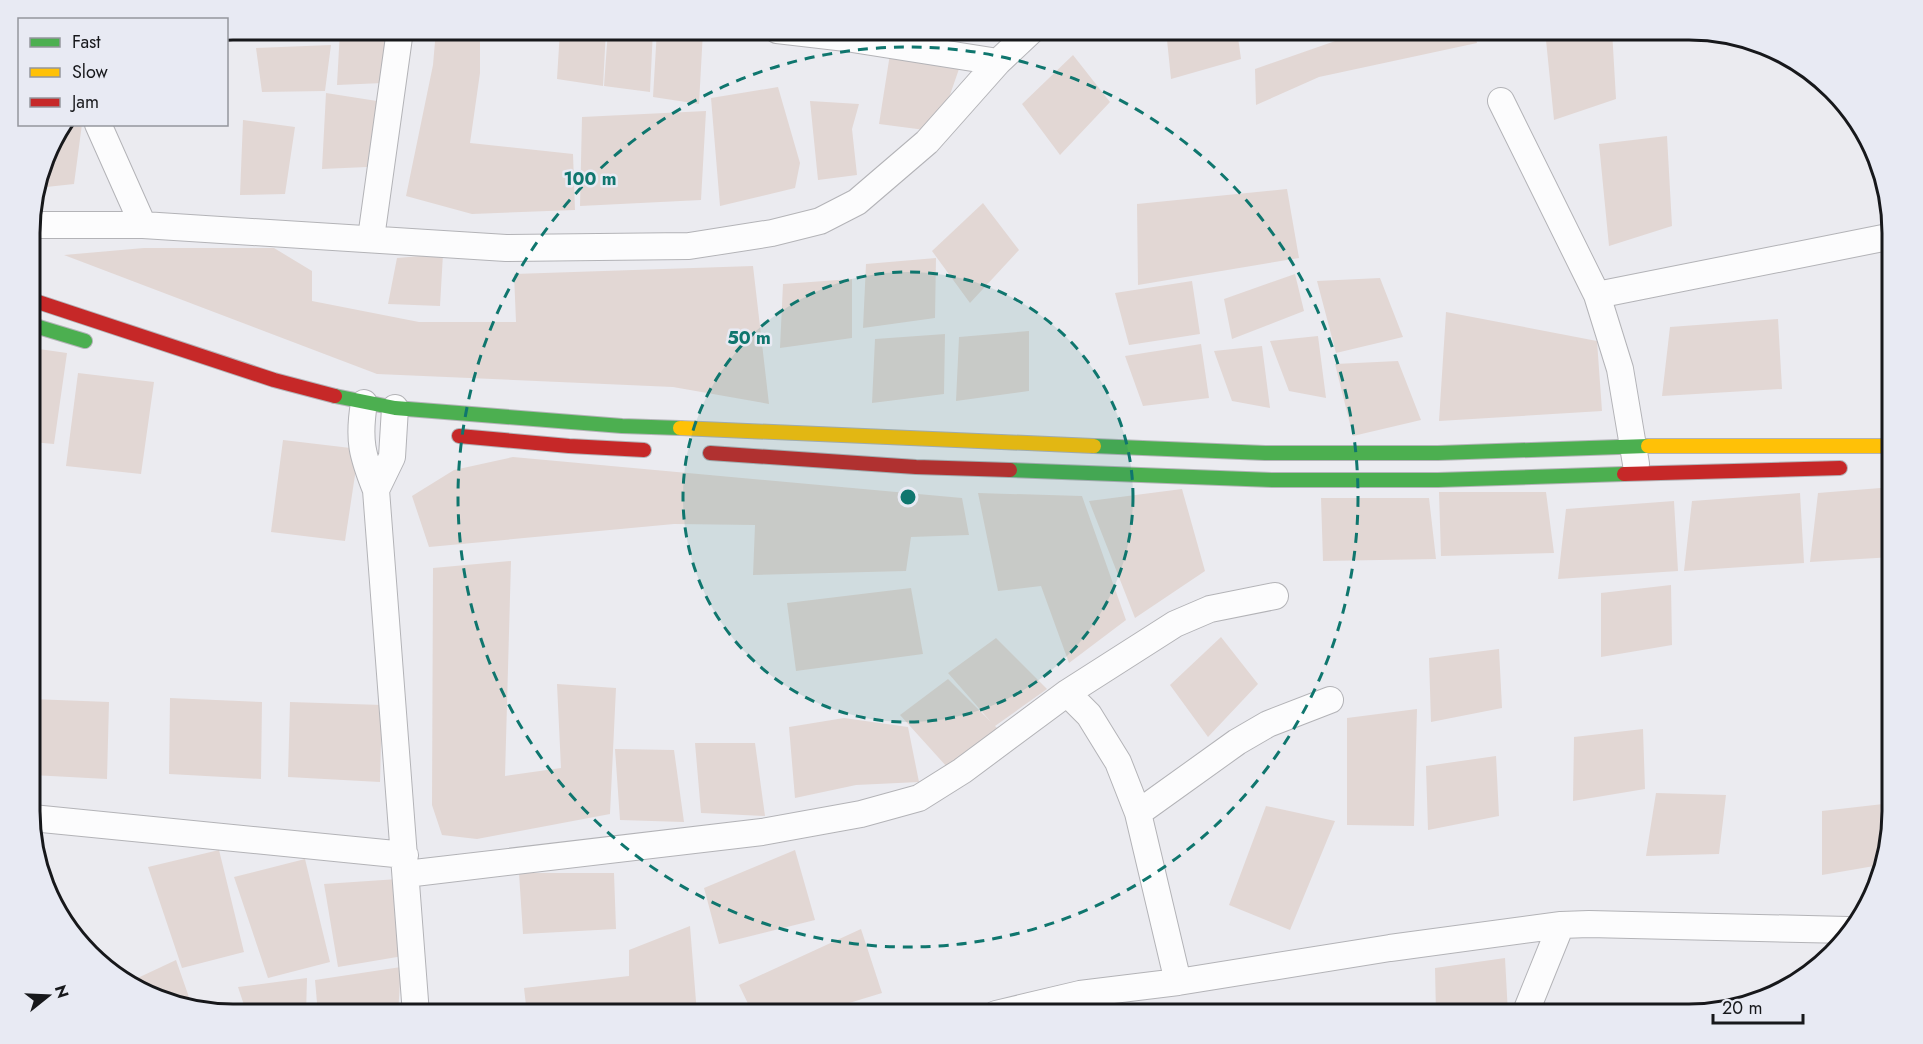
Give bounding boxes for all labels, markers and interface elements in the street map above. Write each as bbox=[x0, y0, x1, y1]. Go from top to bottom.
legend bbox=[18, 18, 228, 126]
text: Fast bbox=[72, 29, 101, 55]
text: Slow bbox=[72, 59, 109, 85]
text: Jam bbox=[70, 89, 99, 115]
text: 100 m bbox=[563, 166, 617, 192]
text: 50 m bbox=[727, 325, 771, 351]
centre of rings bbox=[898, 487, 918, 507]
north arrow bbox=[18, 966, 78, 1026]
text: N bbox=[49, 982, 75, 1001]
scale bar bbox=[1713, 987, 1803, 1025]
text: 20 m bbox=[1722, 995, 1762, 1021]

